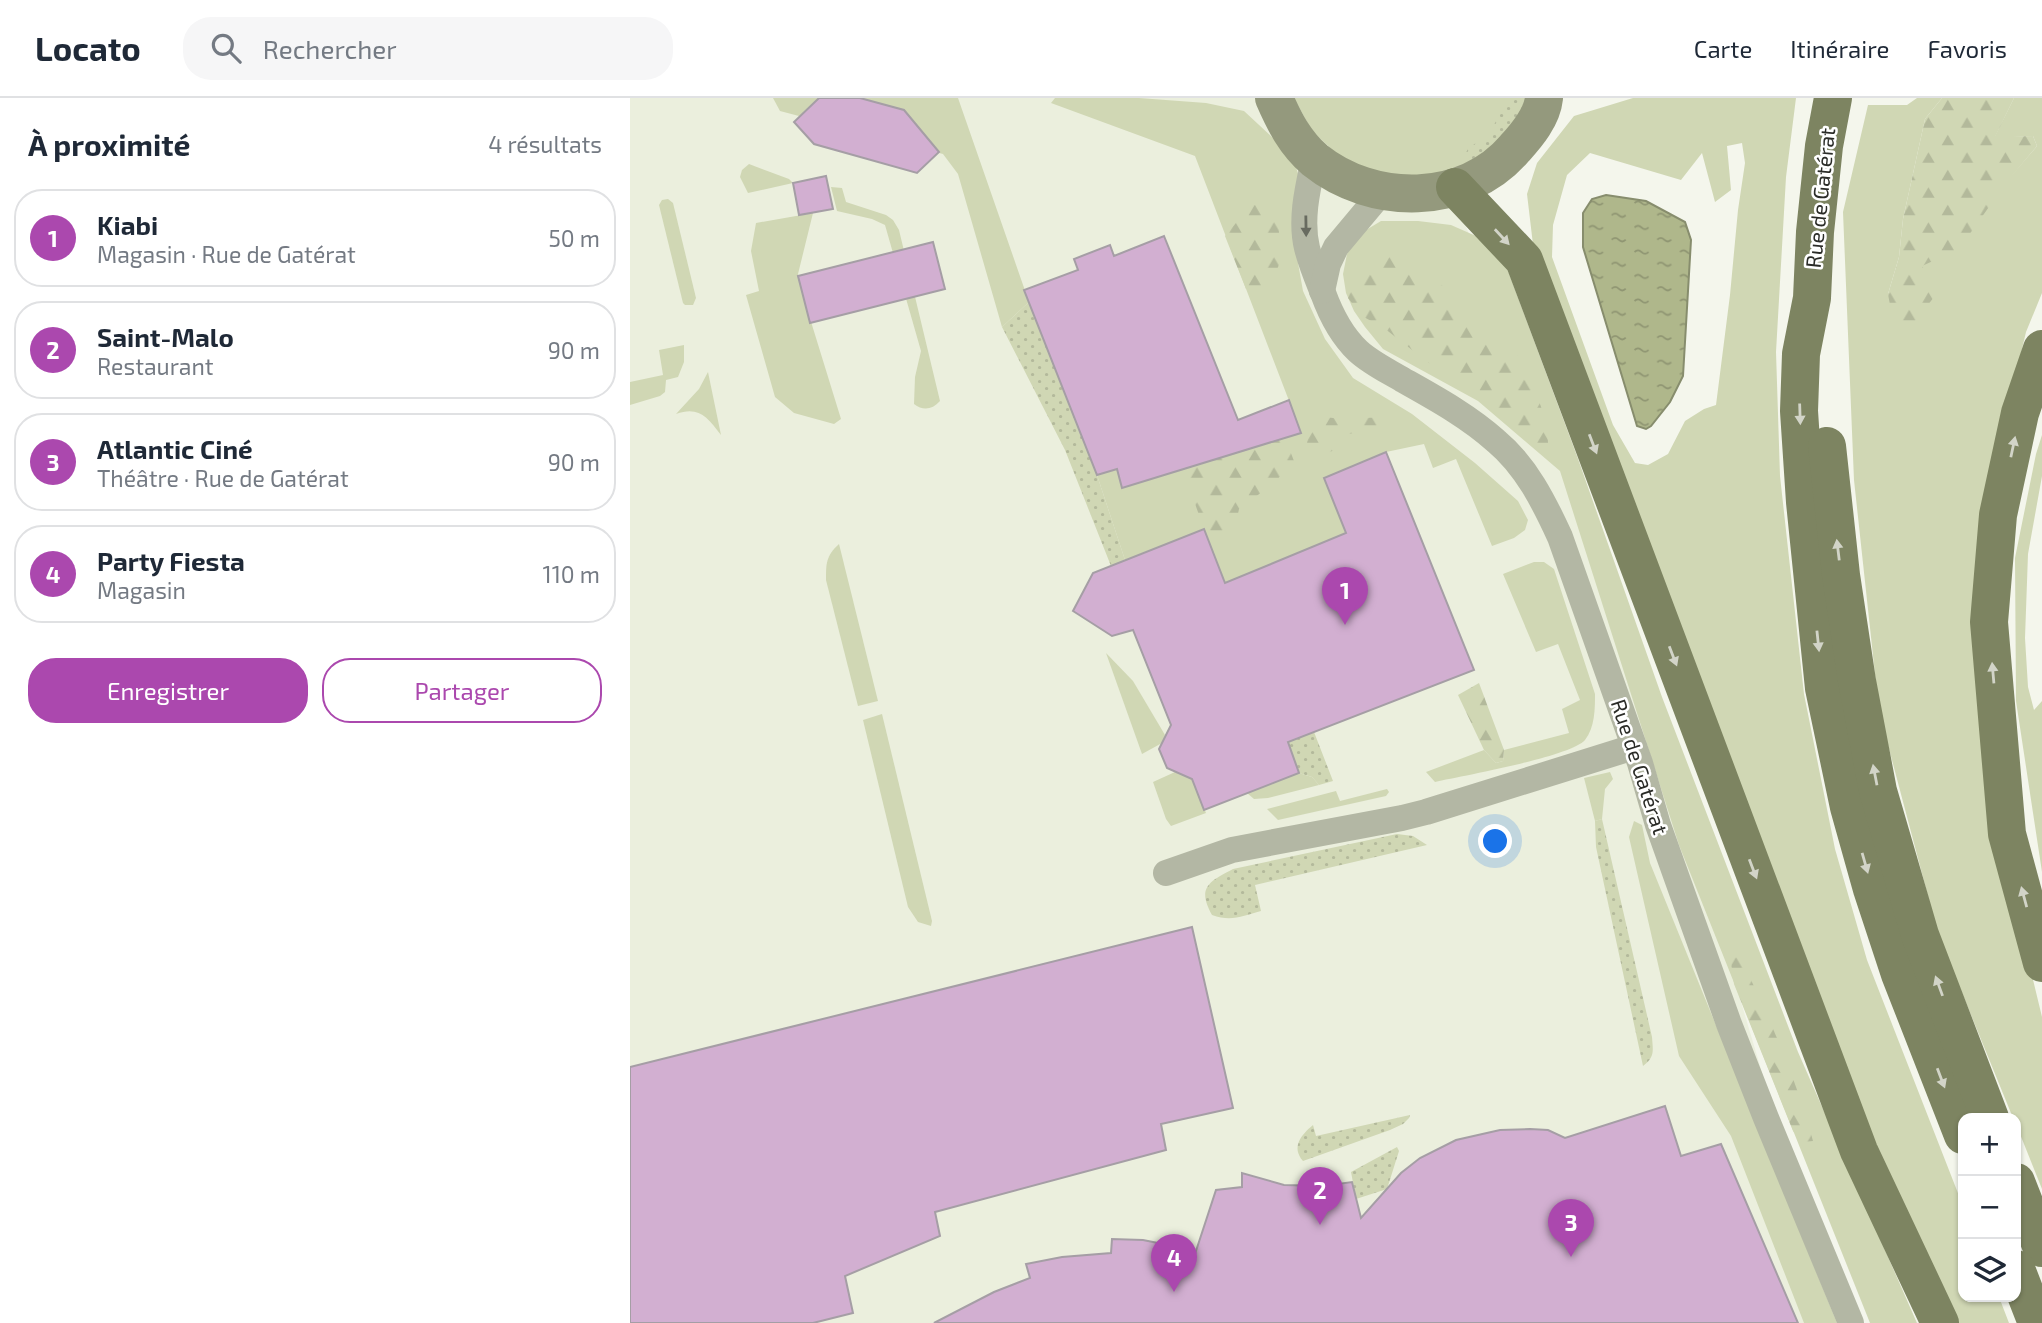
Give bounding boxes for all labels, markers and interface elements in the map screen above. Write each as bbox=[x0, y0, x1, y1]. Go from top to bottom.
search box bbox=[183, 17, 673, 80]
text: Locato bbox=[35, 28, 141, 68]
icon: search bbox=[207, 29, 245, 67]
text: Rechercher bbox=[263, 33, 397, 64]
text: Carte bbox=[1694, 34, 1752, 63]
text: Itinéraire bbox=[1790, 34, 1889, 63]
text: Favoris bbox=[1927, 34, 2007, 63]
text: À proximité bbox=[28, 126, 190, 162]
street label: Rue de Gatérat bbox=[1800, 126, 1839, 269]
text: 4 résultats bbox=[488, 130, 602, 158]
text: Kiabi bbox=[97, 209, 158, 240]
one-way arrow bbox=[1300, 215, 1311, 237]
text: 1 bbox=[48, 224, 58, 252]
text: 50 m bbox=[549, 224, 600, 252]
one-way arrow bbox=[1494, 228, 1510, 245]
text: Magasin · Rue de Gatérat bbox=[97, 240, 356, 268]
text: Saint-Malo bbox=[97, 321, 234, 352]
text: 2 bbox=[46, 336, 60, 364]
text: 90 m bbox=[548, 336, 600, 364]
text: Restaurant bbox=[97, 352, 214, 380]
one-way arrow bbox=[1794, 404, 1805, 426]
text: Atlantic Ciné bbox=[97, 433, 253, 464]
one-way arrow bbox=[1587, 433, 1598, 454]
one-way arrow bbox=[2007, 436, 2018, 458]
text: 3 bbox=[46, 448, 60, 476]
text: 90 m bbox=[548, 448, 600, 476]
text: Théâtre · Rue de Gatérat bbox=[97, 464, 349, 492]
one-way arrow bbox=[1832, 539, 1843, 561]
text: Party Fiesta bbox=[97, 545, 245, 576]
text: 4 bbox=[46, 560, 60, 588]
text: 110 m bbox=[543, 560, 600, 588]
pin: 1 bbox=[1322, 567, 1368, 625]
text: Magasin bbox=[97, 576, 186, 604]
one-way arrow bbox=[1813, 630, 1824, 652]
one-way arrow bbox=[1667, 646, 1678, 667]
button: Enregistrer bbox=[28, 658, 308, 723]
button: Partager bbox=[322, 658, 602, 723]
one-way arrow bbox=[1987, 661, 1998, 683]
street label: Rue de Gatérat bbox=[1607, 696, 1674, 837]
one-way arrow bbox=[1869, 764, 1880, 786]
your location bbox=[1478, 824, 1512, 858]
one-way arrow bbox=[1860, 852, 1871, 874]
one-way arrow bbox=[1748, 859, 1759, 880]
one-way arrow bbox=[2018, 886, 2029, 908]
one-way arrow bbox=[1933, 976, 1944, 997]
one-way arrow bbox=[1935, 1067, 1946, 1088]
map controls bbox=[1958, 1113, 2021, 1302]
button: + bbox=[1958, 1113, 2021, 1176]
pin: 2 bbox=[1297, 1167, 1343, 1225]
button: − bbox=[1958, 1176, 2021, 1239]
pin: 3 bbox=[1548, 1199, 1594, 1257]
pin: 4 bbox=[1151, 1234, 1197, 1292]
button: layers bbox=[1958, 1239, 2021, 1302]

